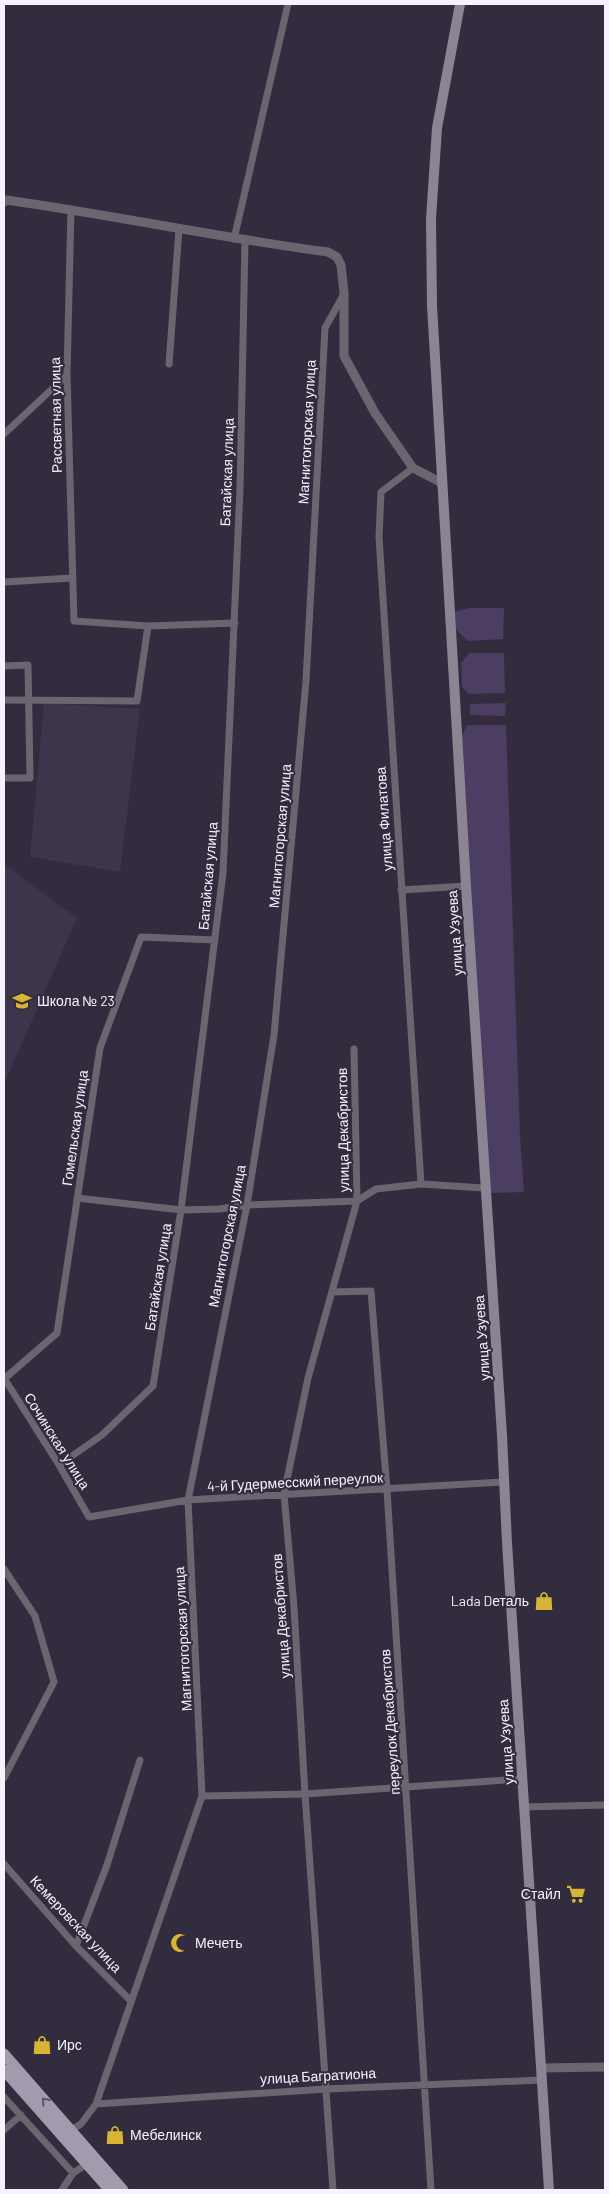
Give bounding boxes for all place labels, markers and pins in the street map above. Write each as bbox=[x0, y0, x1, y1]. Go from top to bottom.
school or university icon: Школа № 23 bbox=[11, 990, 33, 1012]
place label: Школа № 23 bbox=[37, 992, 115, 1009]
shop icon: Lada Dеталь bbox=[533, 1590, 555, 1612]
place label: Lada Dеталь bbox=[451, 1592, 529, 1609]
supermarket icon: Стайл bbox=[565, 1883, 587, 1905]
place label: Стайл bbox=[521, 1885, 561, 1902]
mosque icon: Мечеть bbox=[169, 1932, 191, 1954]
place label: Мечеть bbox=[195, 1934, 242, 1951]
shop icon: Ирс bbox=[31, 2034, 53, 2056]
place label: Ирс bbox=[57, 2036, 82, 2053]
shop icon: Мебелинск bbox=[104, 2124, 126, 2146]
place label: Мебелинск bbox=[130, 2126, 202, 2143]

